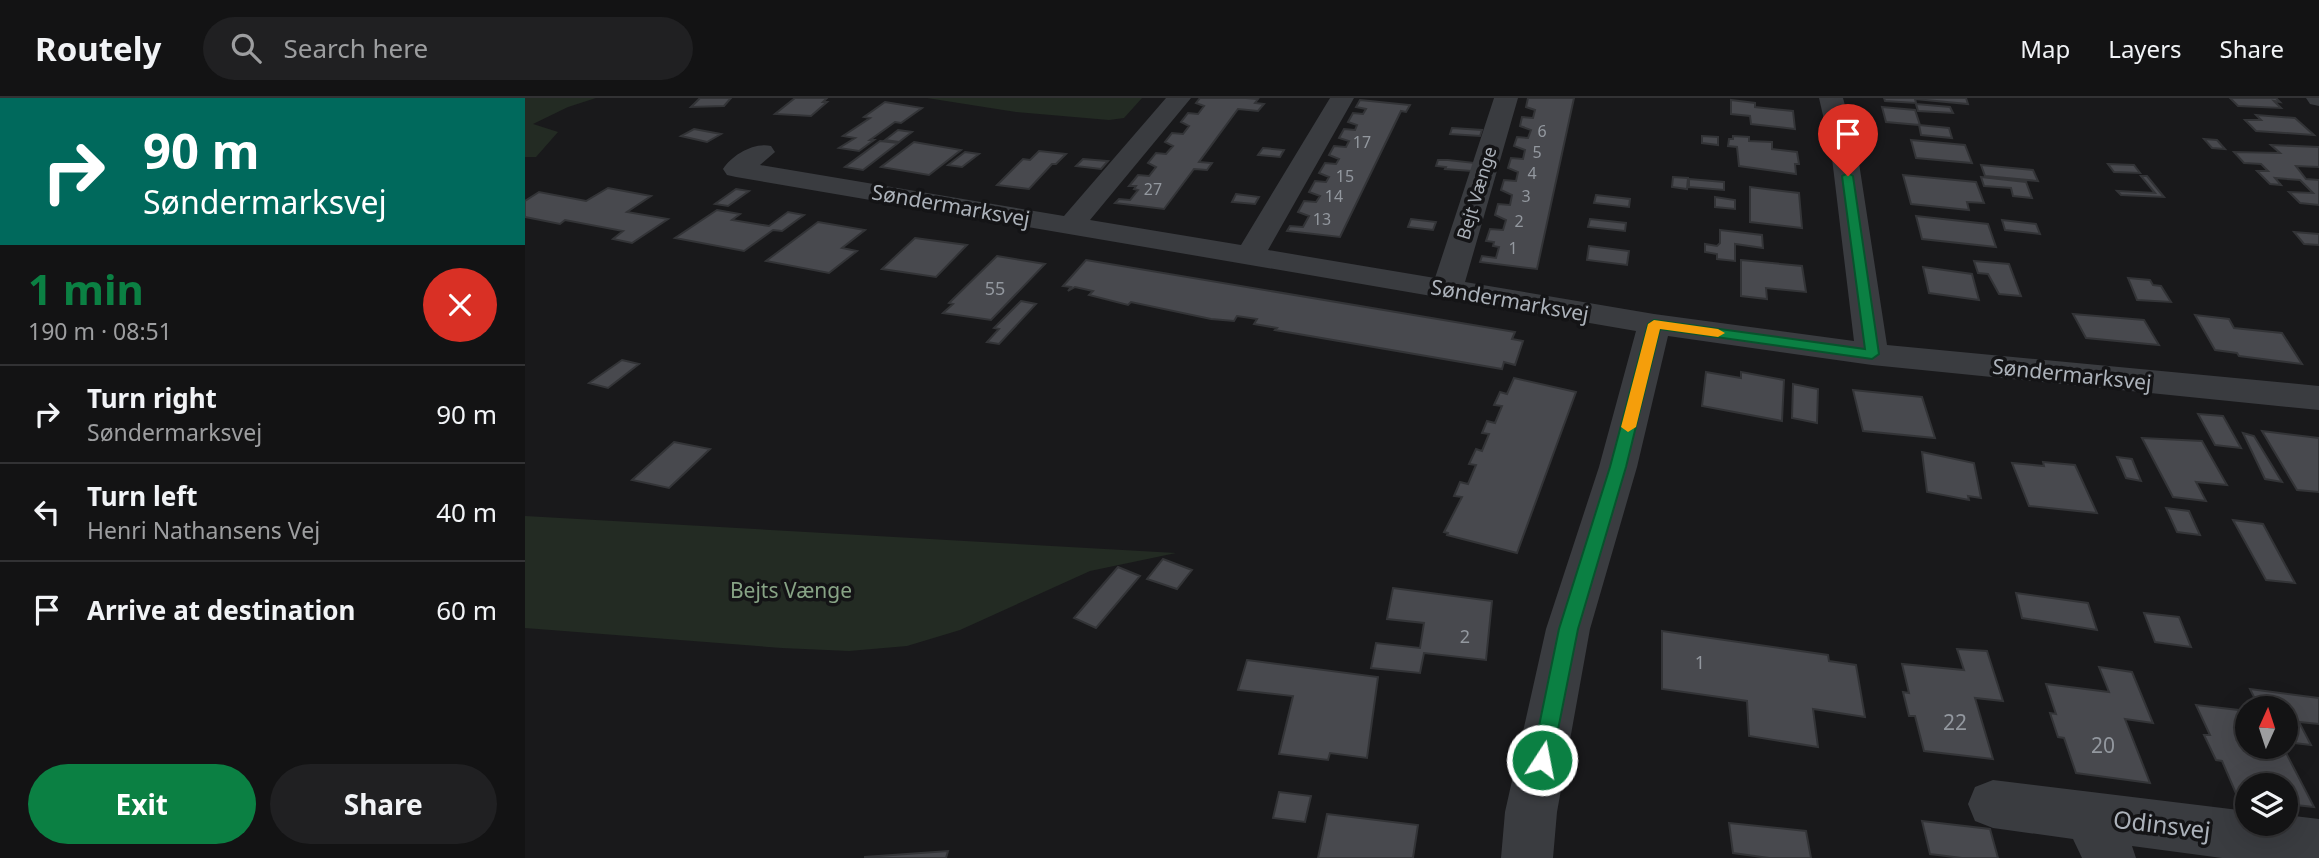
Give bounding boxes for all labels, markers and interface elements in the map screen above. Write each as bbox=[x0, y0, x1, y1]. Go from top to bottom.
search box bbox=[203, 17, 693, 80]
text: Routely bbox=[35, 26, 161, 71]
icon: search bbox=[227, 29, 265, 67]
text: Search here bbox=[283, 30, 428, 66]
text: Map bbox=[2020, 32, 2070, 65]
text: Layers bbox=[2108, 32, 2182, 65]
text: Share bbox=[2220, 32, 2284, 65]
pin bbox=[1818, 104, 1878, 176]
icon: arrive bbox=[1829, 115, 1867, 153]
text: 90 m bbox=[143, 117, 260, 183]
house number: 6 bbox=[1537, 120, 1547, 142]
icon: right bbox=[28, 126, 119, 217]
house number: 17 bbox=[1353, 131, 1371, 153]
house number: 5 bbox=[1532, 141, 1542, 163]
street label: Bejt Vænge bbox=[1450, 144, 1502, 242]
house number: 4 bbox=[1527, 162, 1537, 184]
house number: 15 bbox=[1336, 165, 1354, 187]
street label: Søndermarksvej bbox=[870, 177, 1032, 233]
house number: 27 bbox=[1144, 178, 1162, 200]
text: Søndermarksvej bbox=[143, 180, 387, 223]
house number: 14 bbox=[1325, 185, 1343, 207]
house number: 3 bbox=[1521, 185, 1531, 207]
house number: 13 bbox=[1313, 208, 1331, 230]
house number: 2 bbox=[1514, 210, 1524, 232]
house number: 1 bbox=[1508, 237, 1518, 259]
text: 1 min bbox=[28, 260, 144, 317]
button: close bbox=[423, 268, 497, 342]
street label: Søndermarksvej bbox=[1429, 272, 1591, 328]
house number: 55 bbox=[985, 276, 1005, 300]
text: 190 m · 08:51 bbox=[28, 315, 172, 347]
street label: Søndermarksvej bbox=[1991, 352, 2153, 396]
text: Turn right bbox=[87, 380, 217, 416]
icon: right bbox=[28, 395, 66, 433]
text: 90 m bbox=[436, 396, 497, 432]
text: Søndermarksvej bbox=[87, 416, 262, 448]
text: Turn left bbox=[87, 478, 198, 514]
icon: left bbox=[28, 493, 66, 531]
text: 40 m bbox=[436, 494, 497, 530]
text: Henri Nathansens Vej bbox=[87, 514, 320, 546]
park label: Bejts Vænge bbox=[730, 576, 852, 604]
icon: arrive bbox=[28, 591, 66, 629]
text: Arrive at destination bbox=[87, 592, 356, 628]
text: 60 m bbox=[436, 592, 497, 628]
house number: 2 bbox=[1460, 624, 1470, 648]
house number: 1 bbox=[1695, 650, 1705, 674]
north arrow bbox=[2235, 696, 2298, 760]
map controls bbox=[2235, 696, 2298, 836]
house number: 22 bbox=[1943, 708, 1967, 736]
position arrow bbox=[1505, 723, 1579, 797]
house number: 20 bbox=[2091, 731, 2115, 759]
button: Exit bbox=[28, 764, 256, 844]
button: Share bbox=[270, 764, 497, 844]
button: layers bbox=[2235, 773, 2298, 836]
street label: Odinsvej bbox=[2111, 802, 2213, 846]

